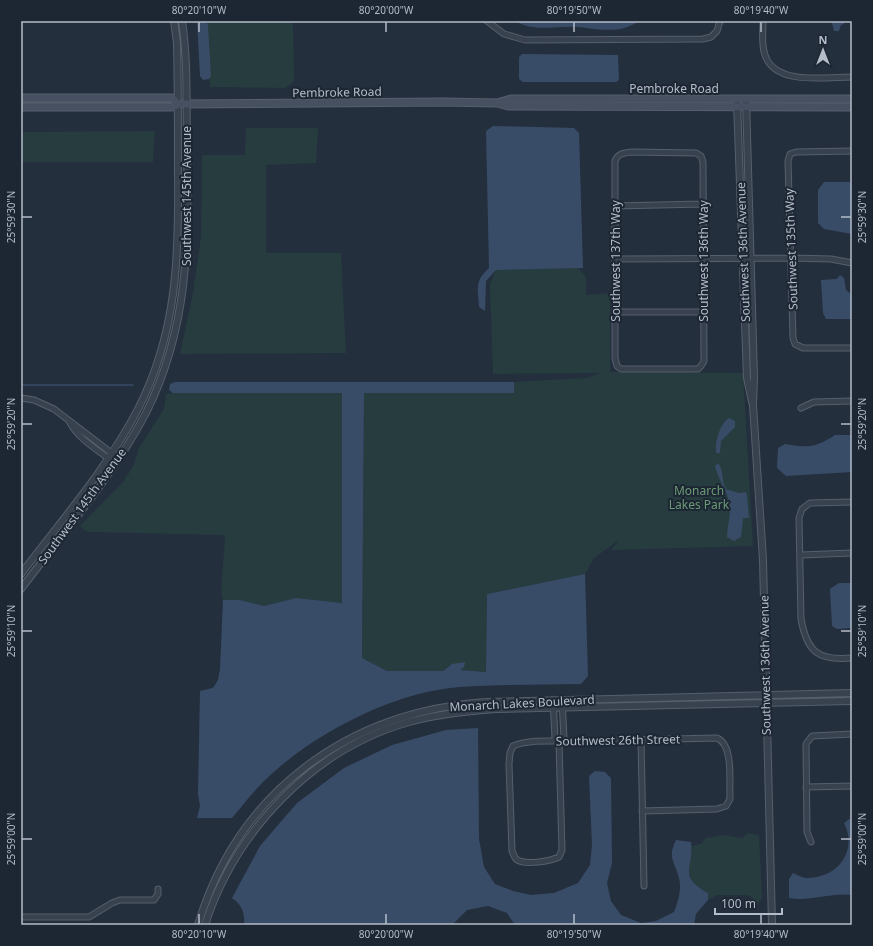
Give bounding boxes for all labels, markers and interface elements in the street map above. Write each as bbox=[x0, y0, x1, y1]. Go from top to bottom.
text: 80°20'10"W bbox=[172, 3, 227, 17]
text: 80°20'00"W bbox=[359, 3, 414, 17]
text: 80°19'50"W bbox=[547, 3, 602, 17]
text: 80°19'40"W bbox=[734, 3, 789, 17]
north arrow bbox=[803, 30, 843, 70]
text: N bbox=[819, 32, 827, 47]
street label: Pembroke Road bbox=[629, 80, 719, 97]
street label: Pembroke Road bbox=[292, 83, 382, 101]
street label: Southwest 145th Avenue bbox=[178, 126, 195, 266]
street label: Southwest 136th Avenue bbox=[732, 182, 754, 322]
street label: Southwest 135th Way bbox=[780, 187, 802, 310]
text: 25°59'30"N bbox=[4, 191, 18, 243]
text: 25°59'30"N bbox=[855, 191, 869, 243]
street label: Southwest 137th Way bbox=[607, 199, 624, 322]
street label: Southwest 136th Way bbox=[695, 199, 712, 322]
text: 25°59'20"N bbox=[4, 398, 18, 450]
text: 25°59'20"N bbox=[855, 398, 869, 450]
street label: Southwest 145th Avenue bbox=[34, 444, 130, 568]
park label: Monarch Lakes Park bbox=[669, 482, 730, 513]
street label: Southwest 136th Avenue bbox=[755, 595, 775, 735]
text: 25°59'10"N bbox=[4, 605, 18, 657]
text: 25°59'10"N bbox=[855, 605, 869, 657]
street label: Monarch Lakes Boulevard bbox=[449, 691, 595, 715]
street label: Southwest 26th Street bbox=[556, 730, 681, 750]
text: 25°59'00"N bbox=[4, 813, 18, 865]
text: 25°59'00"N bbox=[855, 813, 869, 865]
scale bar bbox=[715, 890, 782, 916]
text: 100 m bbox=[721, 895, 756, 912]
text: 80°20'10"W bbox=[172, 927, 227, 941]
text: 80°20'00"W bbox=[359, 927, 414, 941]
text: 80°19'50"W bbox=[547, 927, 602, 941]
text: 80°19'40"W bbox=[734, 927, 789, 941]

